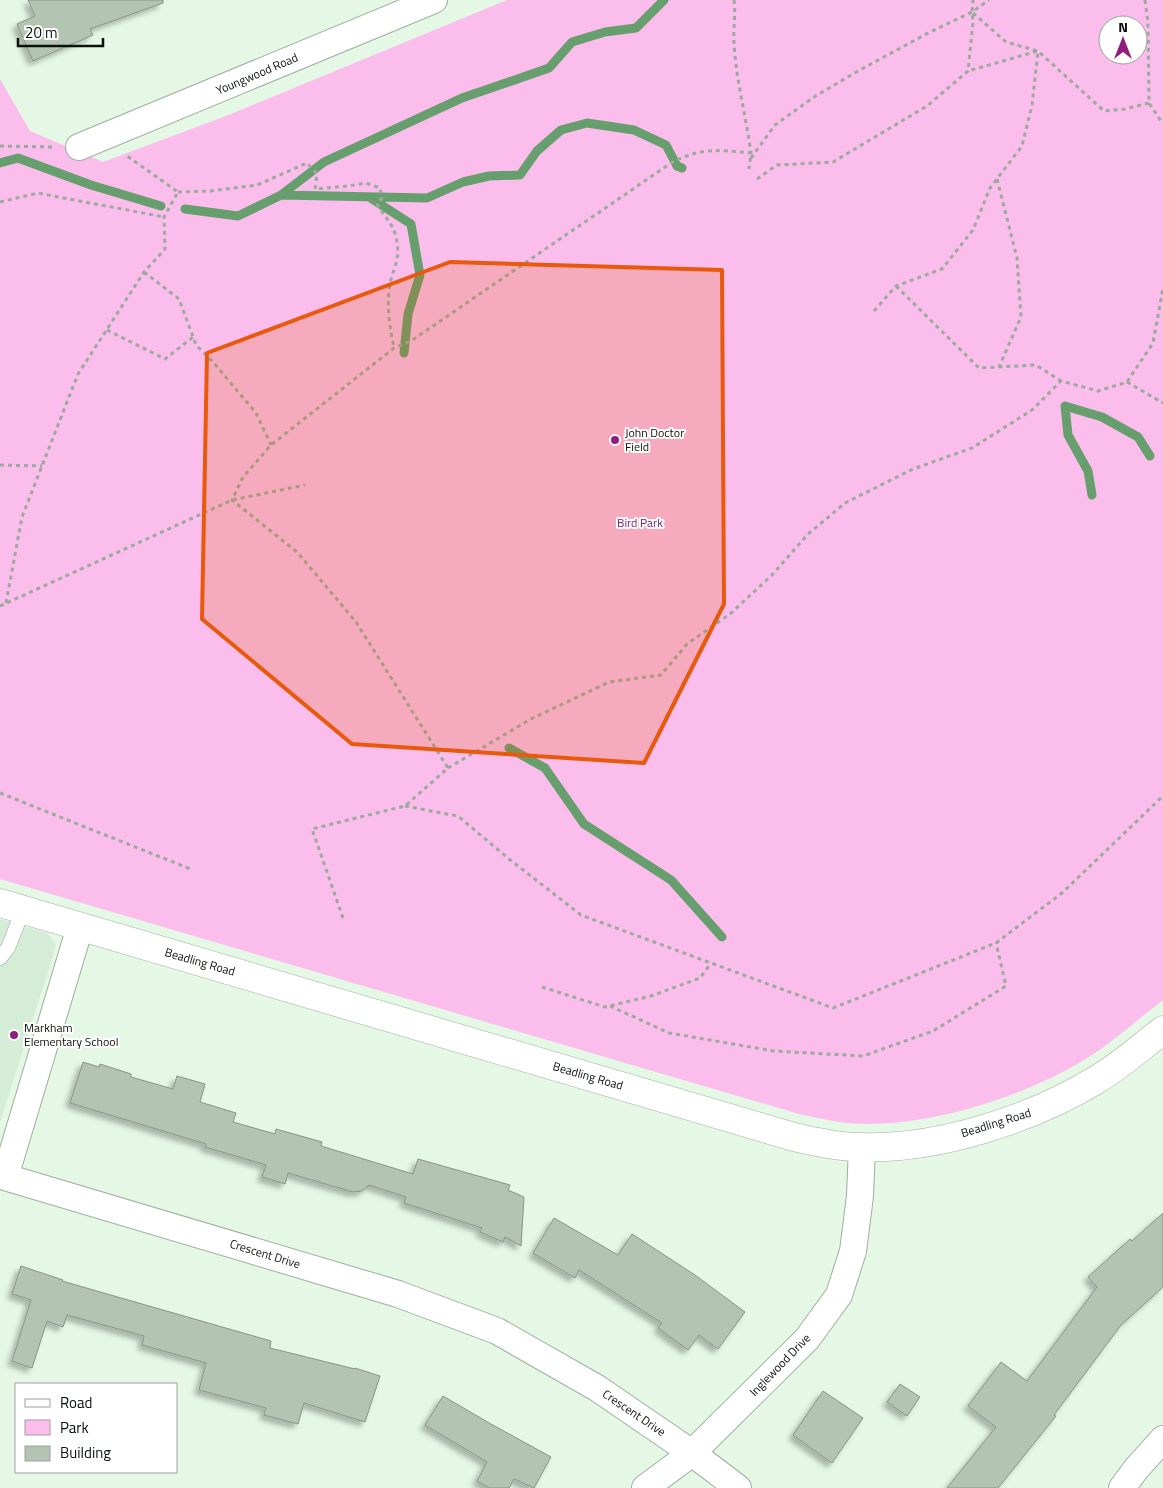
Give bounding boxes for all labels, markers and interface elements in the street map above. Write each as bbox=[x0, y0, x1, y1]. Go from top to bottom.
scale bar bbox=[18, 15, 102, 47]
north arrow bbox=[1098, 15, 1148, 65]
text: N bbox=[1118, 16, 1128, 37]
text: 20 m bbox=[25, 21, 58, 44]
street label: Youngwood Road bbox=[213, 48, 301, 99]
place label: John Doctor Field bbox=[625, 423, 684, 456]
marker: John Doctor Field bbox=[609, 434, 621, 446]
park label: Bird Park bbox=[617, 513, 663, 532]
street label: Beadling Road bbox=[163, 942, 238, 981]
place label: Markham Elementary School bbox=[24, 1018, 118, 1051]
marker: Markham Elementary School bbox=[8, 1029, 20, 1041]
street label: Beadling Road bbox=[551, 1056, 626, 1095]
street label: Beadling Road bbox=[958, 1103, 1033, 1142]
street label: Crescent Drive bbox=[228, 1234, 303, 1273]
street label: Inglewood Drive bbox=[745, 1329, 815, 1401]
legend bbox=[15, 1383, 178, 1473]
street label: Crescent Drive bbox=[599, 1384, 670, 1441]
text: Road bbox=[60, 1391, 92, 1414]
text: Park bbox=[60, 1416, 89, 1439]
text: Building bbox=[60, 1441, 111, 1464]

